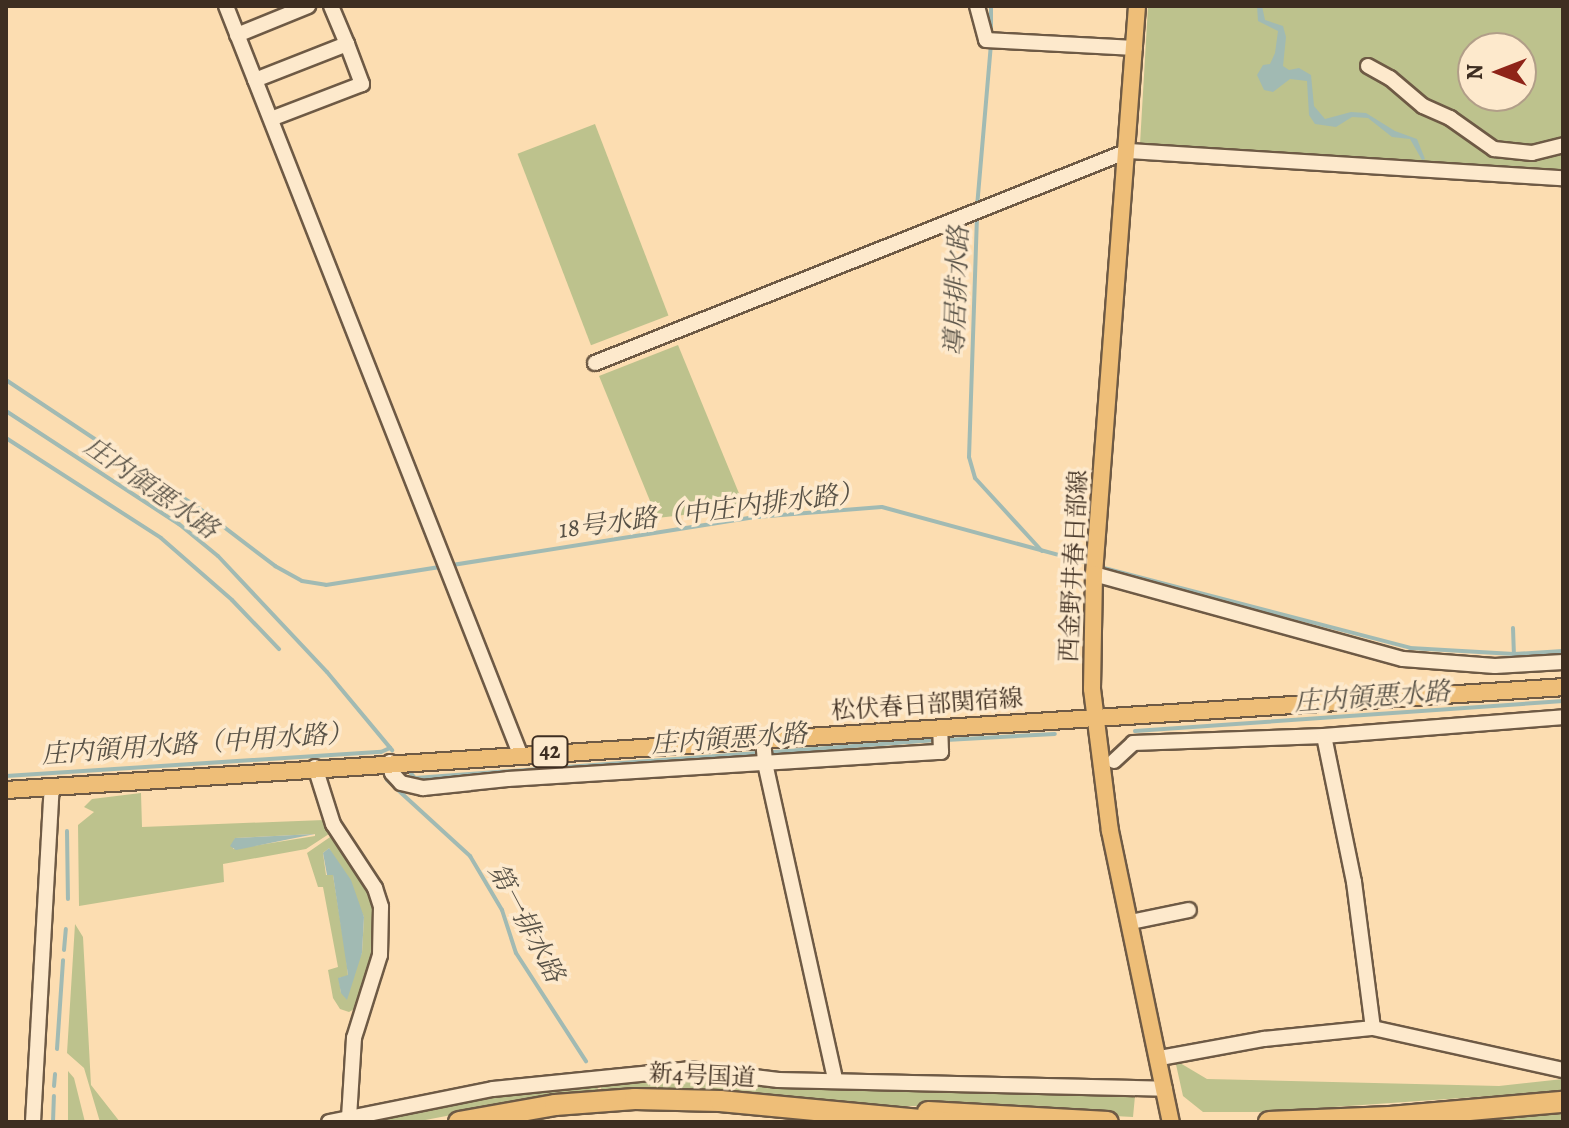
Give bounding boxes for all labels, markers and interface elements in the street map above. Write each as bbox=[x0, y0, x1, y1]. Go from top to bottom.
north arrow bbox=[1457, 32, 1537, 112]
text: N bbox=[1460, 64, 1490, 80]
water label: 導居排水路 bbox=[939, 225, 975, 357]
water label: 庄内領悪水路 bbox=[78, 430, 224, 546]
street label: 西金野井春日部線 bbox=[1055, 469, 1093, 663]
water label: 18号水路（中庄内排水路） bbox=[557, 477, 865, 545]
water label: 庄内領悪水路 bbox=[1293, 676, 1451, 718]
street label: 松伏春日部関宿線 bbox=[830, 684, 1024, 726]
water label: 庄内領用水路（中用水路） bbox=[40, 718, 354, 770]
water label: 庄内領悪水路 bbox=[650, 718, 808, 760]
road number: 42 bbox=[530, 734, 570, 770]
water label: 第一排水路 bbox=[482, 858, 570, 988]
street label: 新4号国道 bbox=[648, 1059, 756, 1093]

